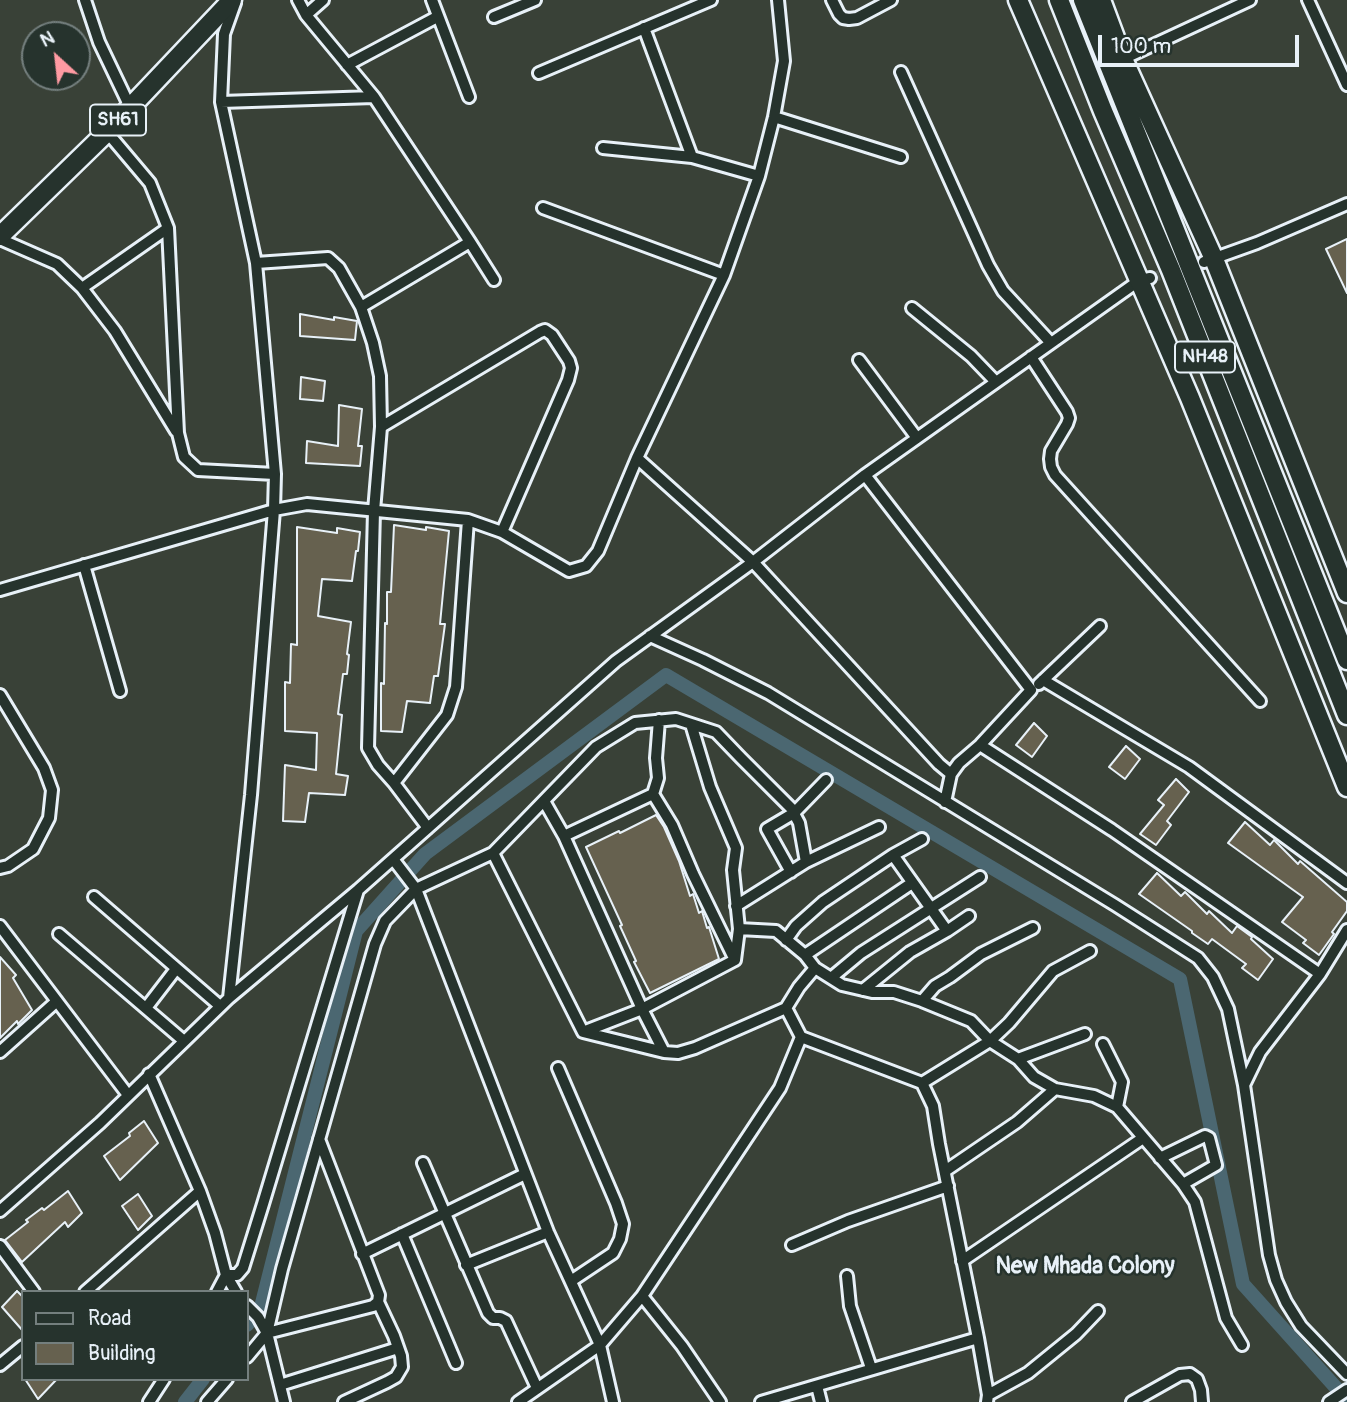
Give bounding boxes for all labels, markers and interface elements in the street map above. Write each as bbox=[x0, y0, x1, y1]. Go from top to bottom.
north arrow bbox=[21, 21, 91, 91]
scale bar bbox=[1102, 21, 1303, 65]
text: N bbox=[36, 25, 59, 53]
text: 100 m bbox=[1111, 33, 1171, 60]
road number: SH61 bbox=[90, 104, 146, 136]
road number: NH48 bbox=[1175, 342, 1235, 372]
district label: New Mhada Colony bbox=[996, 1253, 1174, 1281]
legend bbox=[21, 1290, 248, 1381]
text: Road bbox=[88, 1305, 132, 1332]
text: Building bbox=[88, 1340, 155, 1367]

